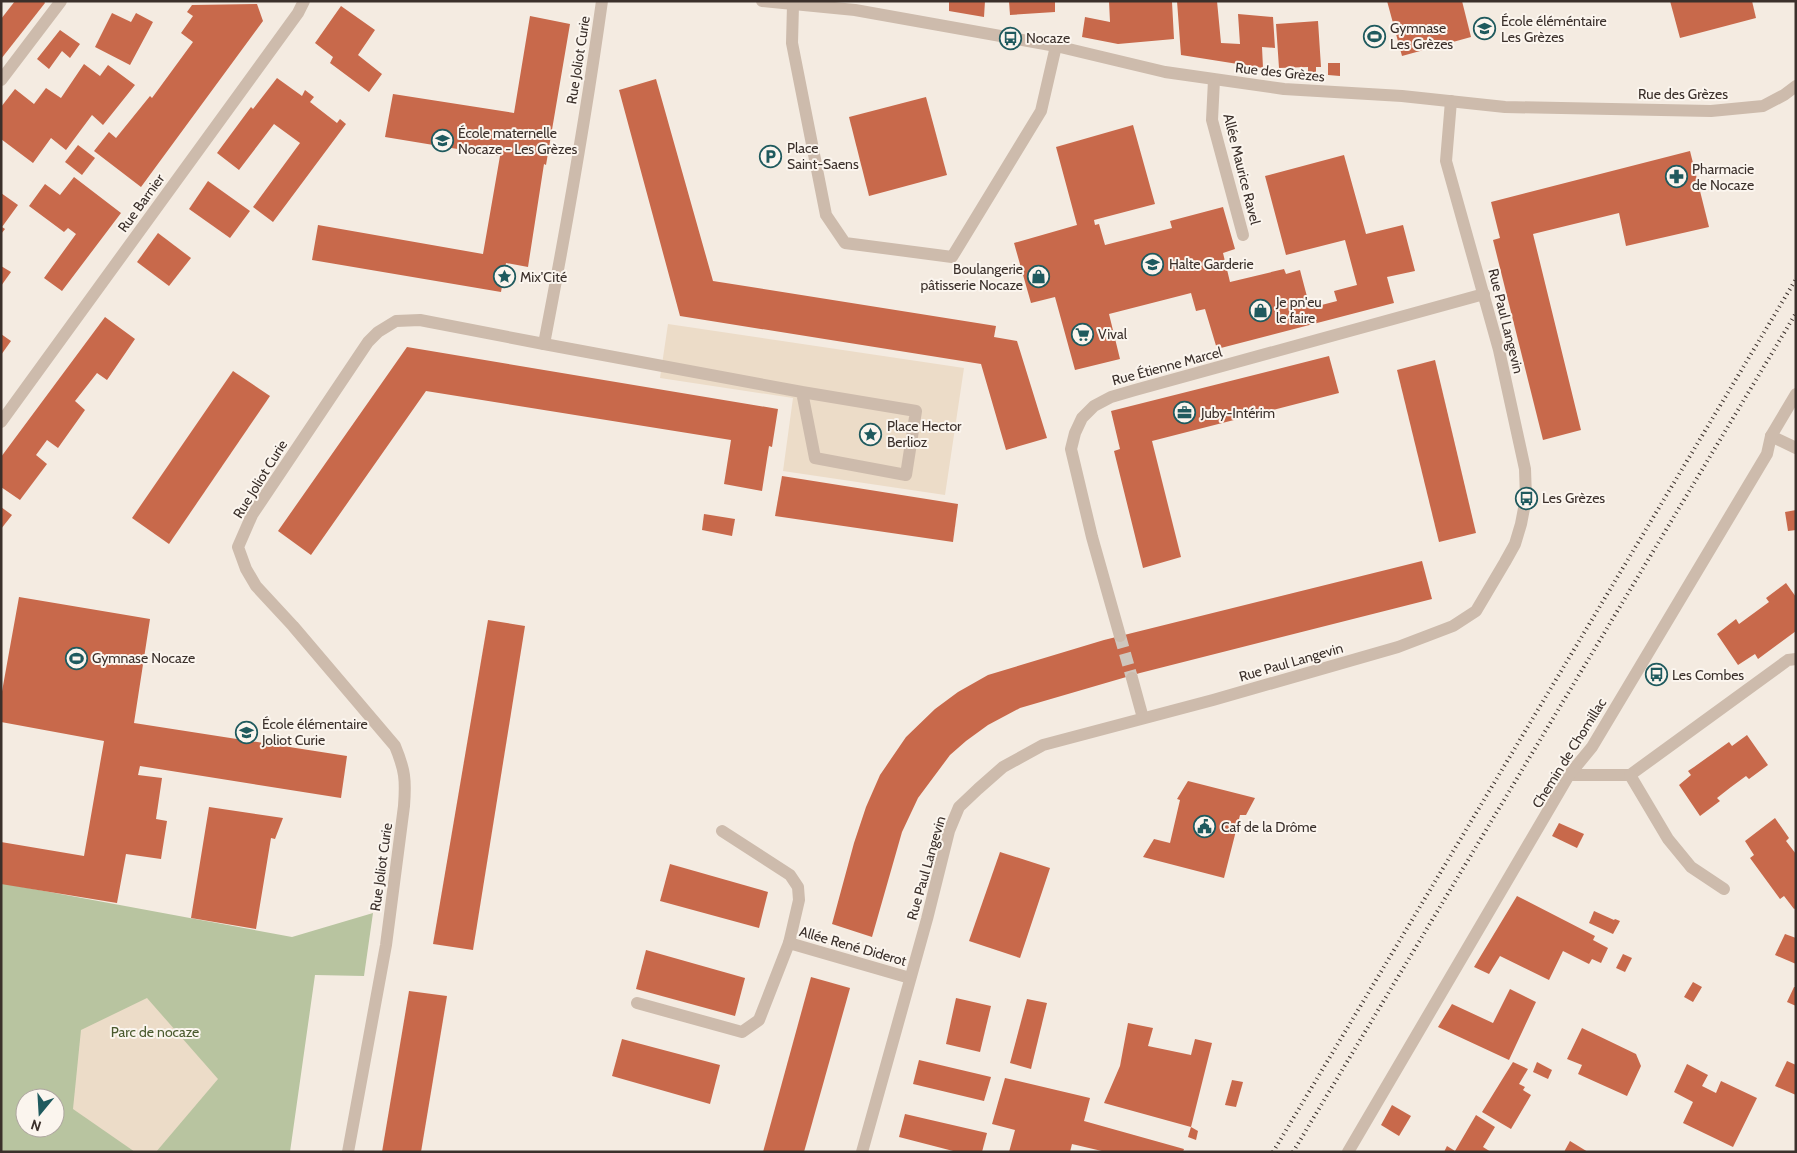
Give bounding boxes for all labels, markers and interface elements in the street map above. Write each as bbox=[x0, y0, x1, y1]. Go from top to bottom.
place label: École éléméntaire Les Grèzes bbox=[1501, 12, 1607, 46]
street label: Rue Joliot Curie bbox=[562, 15, 594, 105]
school or university icon: École éléméntaire Les Grèzes bbox=[1473, 17, 1497, 41]
place label: Gymnase Les Grèzes bbox=[1390, 19, 1453, 53]
sports icon: Gymnase Les Grèzes bbox=[1362, 24, 1386, 48]
bus stop icon: Nocaze bbox=[998, 26, 1022, 50]
place label: Nocaze bbox=[1026, 29, 1070, 47]
street label: Rue des Grèzes bbox=[1234, 58, 1326, 86]
street label: Rue des Grèzes bbox=[1638, 85, 1728, 103]
street label: Allée Maurice Ravel bbox=[1219, 112, 1265, 227]
place label: École maternelle Nocaze - Les Grèzes bbox=[458, 124, 578, 158]
school or university icon: École maternelle Nocaze - Les Grèzes bbox=[430, 129, 454, 153]
place label: Place Saint-Saens bbox=[787, 139, 859, 173]
parking icon: Place Saint-Saens bbox=[759, 144, 783, 168]
place label: Pharmacie de Nocaze bbox=[1692, 160, 1754, 194]
pharmacy icon: Pharmacie de Nocaze bbox=[1664, 165, 1688, 189]
street label: Rue Barnier bbox=[114, 170, 169, 236]
school or university icon: Halte Garderie bbox=[1141, 252, 1165, 276]
place label: Halte Garderie bbox=[1169, 255, 1254, 273]
place label: Boulangerie pâtisserie Nocaze bbox=[920, 260, 1023, 294]
place icon: Mix'Cité bbox=[492, 265, 516, 289]
shop icon: Boulangerie pâtisserie Nocaze bbox=[1027, 265, 1051, 289]
street label: Rue Paul Langevin bbox=[1484, 267, 1528, 376]
place label: Mix'Cité bbox=[520, 268, 567, 286]
place label: Je pn'eu le faire bbox=[1275, 293, 1322, 327]
shop icon: Je pn'eu le faire bbox=[1248, 298, 1272, 322]
supermarket icon: Vival bbox=[1070, 322, 1094, 346]
place label: Vival bbox=[1098, 325, 1128, 343]
street label: Rue Étienne Marcel bbox=[1110, 342, 1225, 389]
office icon: Juby-Intérim bbox=[1173, 401, 1197, 425]
place label: Juby-Intérim bbox=[1200, 404, 1275, 422]
place label: Place Hector Berlioz bbox=[887, 417, 962, 451]
place icon: Place Hector Berlioz bbox=[859, 422, 883, 446]
street label: Rue Joliot Curie bbox=[229, 436, 291, 522]
bus stop icon: Les Grèzes bbox=[1514, 486, 1538, 510]
place label: Les Grèzes bbox=[1542, 489, 1605, 507]
street label: Rue Paul Langevin bbox=[1237, 638, 1345, 685]
sports icon: Gymnase Nocaze bbox=[64, 646, 88, 670]
place label: Gymnase Nocaze bbox=[92, 649, 195, 667]
bus stop icon: Les Combes bbox=[1644, 663, 1668, 687]
place label: Les Combes bbox=[1672, 666, 1744, 684]
street label: Chemin de Chomillac bbox=[1528, 695, 1610, 811]
place label: École élémentaire Joliot Curie bbox=[261, 715, 368, 749]
school or university icon: École élémentaire Joliot Curie bbox=[234, 720, 258, 744]
street label: Rue Paul Langevin bbox=[903, 814, 950, 922]
public building icon: Caf de la Drôme bbox=[1193, 815, 1217, 839]
place label: Caf de la Drôme bbox=[1221, 818, 1317, 836]
street label: Rue Joliot Curie bbox=[366, 822, 396, 912]
street label: Allée René Diderot bbox=[797, 922, 909, 970]
park label: Parc de nocaze bbox=[111, 1023, 199, 1041]
north arrow bbox=[15, 1088, 65, 1138]
text: N bbox=[28, 1115, 43, 1135]

